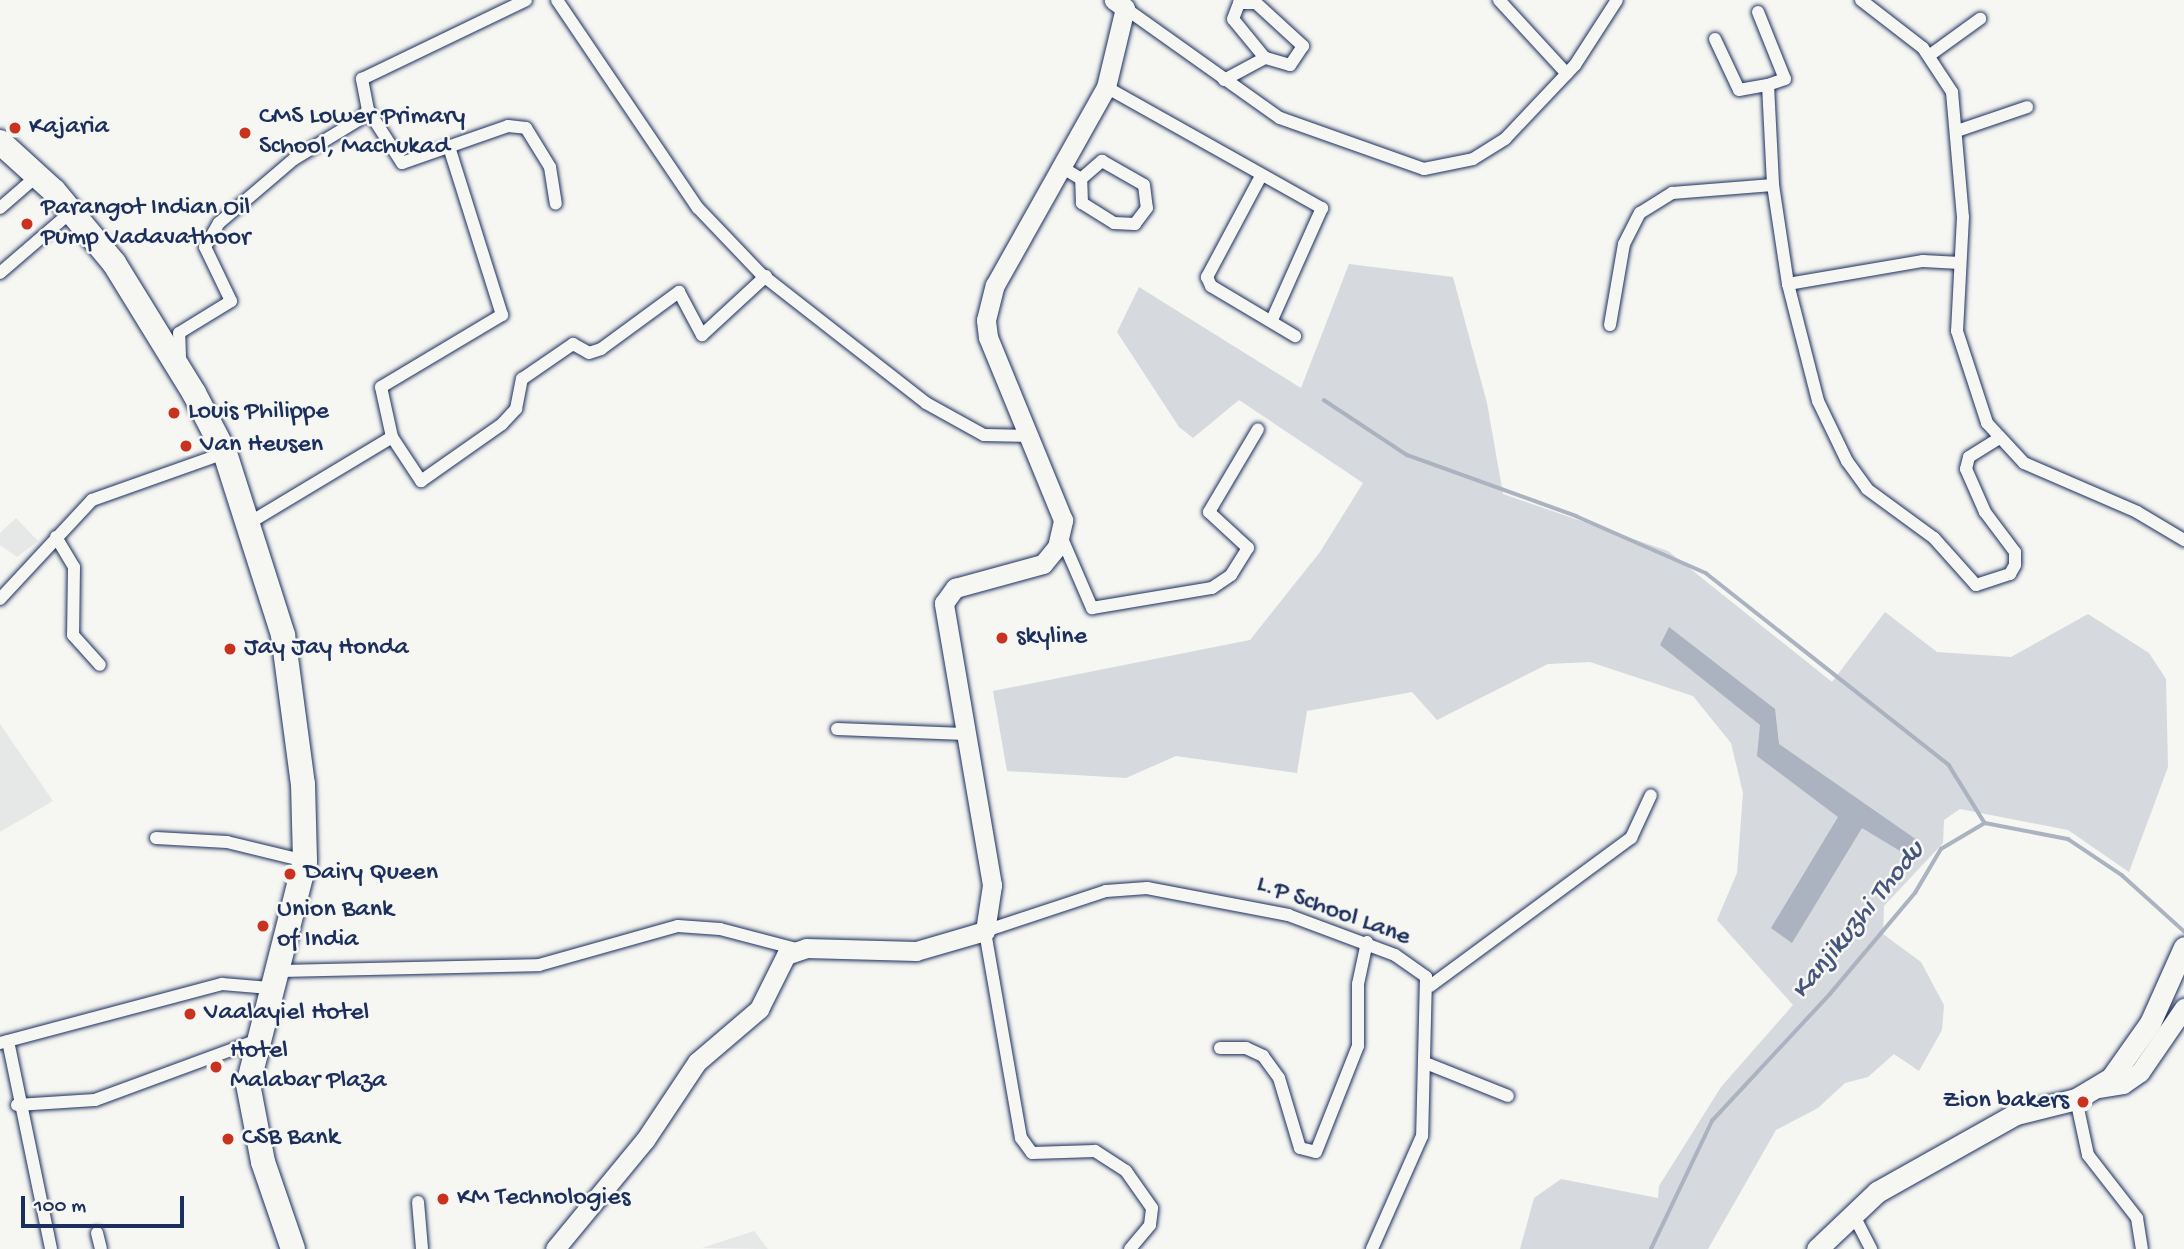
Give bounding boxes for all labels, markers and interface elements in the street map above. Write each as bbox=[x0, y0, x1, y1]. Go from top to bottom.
place label: CMS Lower Primary School, Machukad bbox=[259, 102, 465, 164]
place label: Kajaria bbox=[29, 112, 109, 144]
marker: Kajaria bbox=[7, 120, 23, 136]
marker: CMS Lower Primary School, Machukad bbox=[237, 125, 253, 141]
place label: Parangot Indian Oil Pump Vadavathoor bbox=[41, 193, 250, 255]
marker: Parangot Indian Oil Pump Vadavathoor bbox=[19, 216, 35, 232]
place label: Louis Philippe bbox=[188, 397, 329, 429]
marker: Louis Philippe bbox=[166, 405, 182, 421]
place label: Van Heusen bbox=[200, 430, 323, 462]
marker: Van Heusen bbox=[178, 438, 194, 454]
place label: skyline bbox=[1016, 622, 1087, 654]
marker: skyline bbox=[994, 630, 1010, 646]
place label: Jay Jay Honda bbox=[244, 633, 409, 665]
marker: Jay Jay Honda bbox=[222, 641, 238, 657]
water label: Kanjikuzhi Thodu bbox=[1785, 835, 1933, 1007]
place label: Dairy Queen bbox=[304, 858, 438, 890]
marker: Dairy Queen bbox=[282, 866, 298, 882]
street label: L.P School Lane bbox=[1252, 870, 1414, 954]
place label: Union Bank of India bbox=[277, 895, 394, 956]
marker: Union Bank of India bbox=[255, 918, 271, 934]
place label: Vaalayiel Hotel bbox=[204, 998, 369, 1030]
marker: Vaalayiel Hotel bbox=[182, 1006, 198, 1022]
place label: Hotel Malabar Plaza bbox=[230, 1036, 387, 1098]
marker: Hotel Malabar Plaza bbox=[208, 1059, 224, 1075]
place label: Zion bakers bbox=[1943, 1086, 2069, 1118]
marker: Zion bakers bbox=[2075, 1094, 2091, 1110]
place label: CSB Bank bbox=[242, 1123, 339, 1155]
marker: CSB Bank bbox=[220, 1131, 236, 1147]
scale bar bbox=[24, 1182, 187, 1226]
place label: KM Technologies bbox=[457, 1183, 630, 1215]
marker: KM Technologies bbox=[435, 1191, 451, 1207]
text: 100 m bbox=[34, 1195, 86, 1220]

